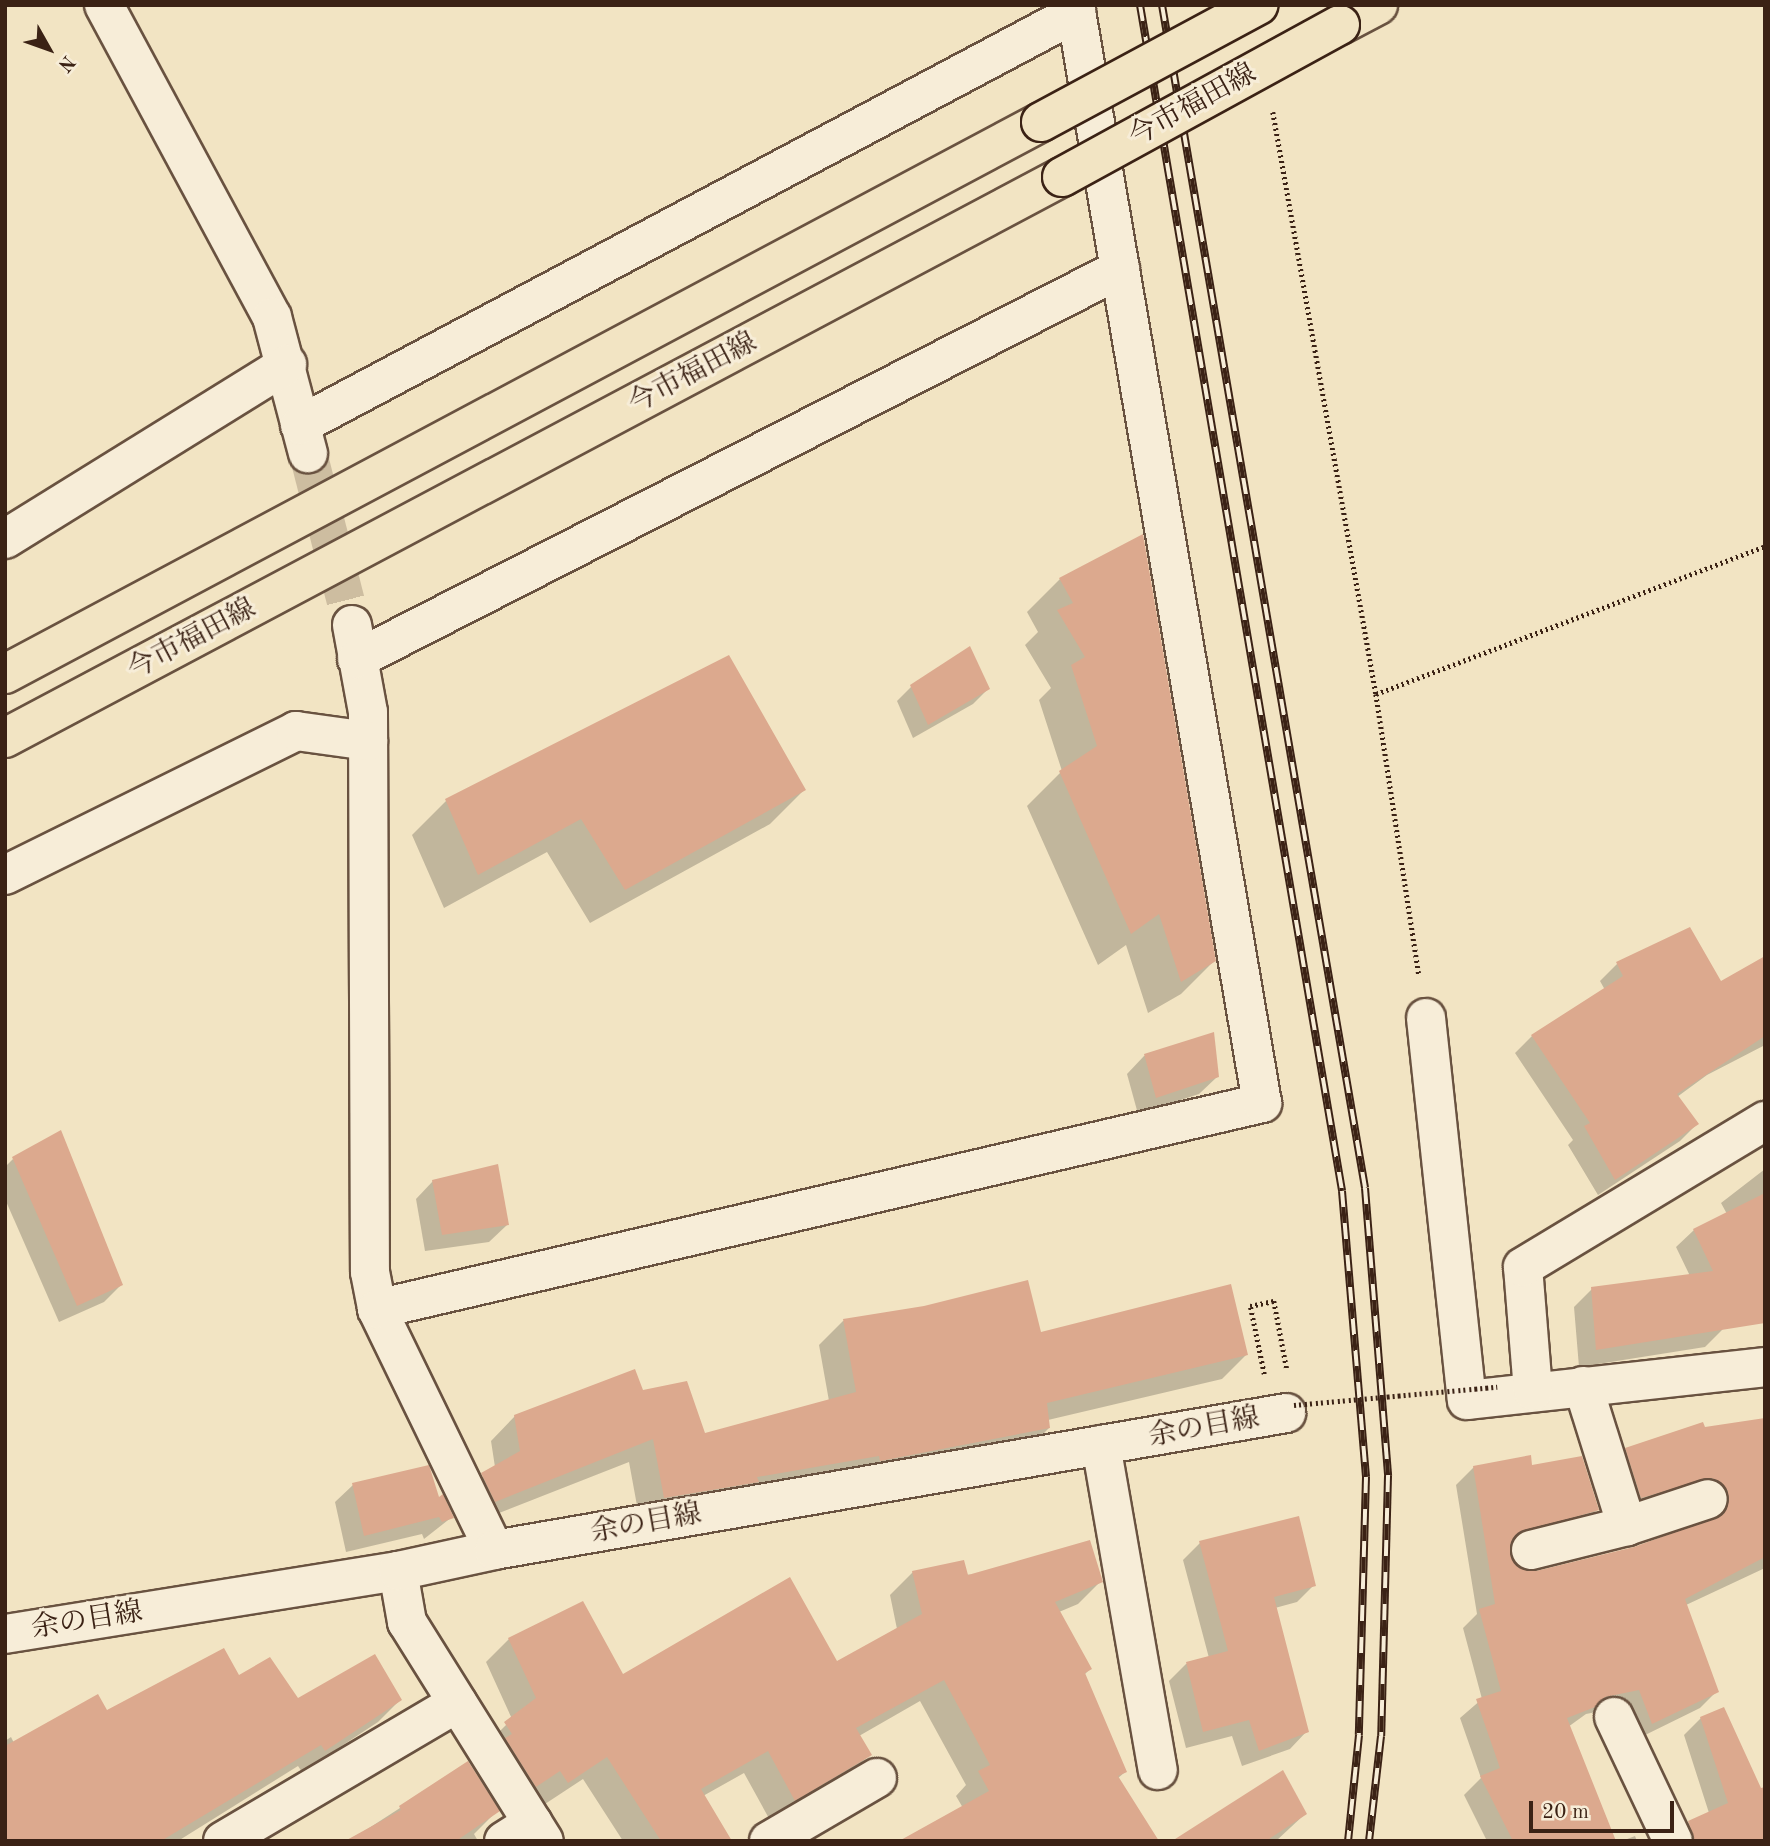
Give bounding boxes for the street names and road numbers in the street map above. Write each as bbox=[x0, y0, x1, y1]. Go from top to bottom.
street label: 今市福田線 bbox=[1124, 57, 1262, 155]
street label: 今市福田線 bbox=[623, 326, 763, 422]
street label: 今市福田線 bbox=[122, 592, 262, 688]
street label: 余の目線 bbox=[1146, 1402, 1262, 1454]
street label: 余の目線 bbox=[588, 1498, 704, 1550]
street label: 余の目線 bbox=[29, 1596, 145, 1646]

